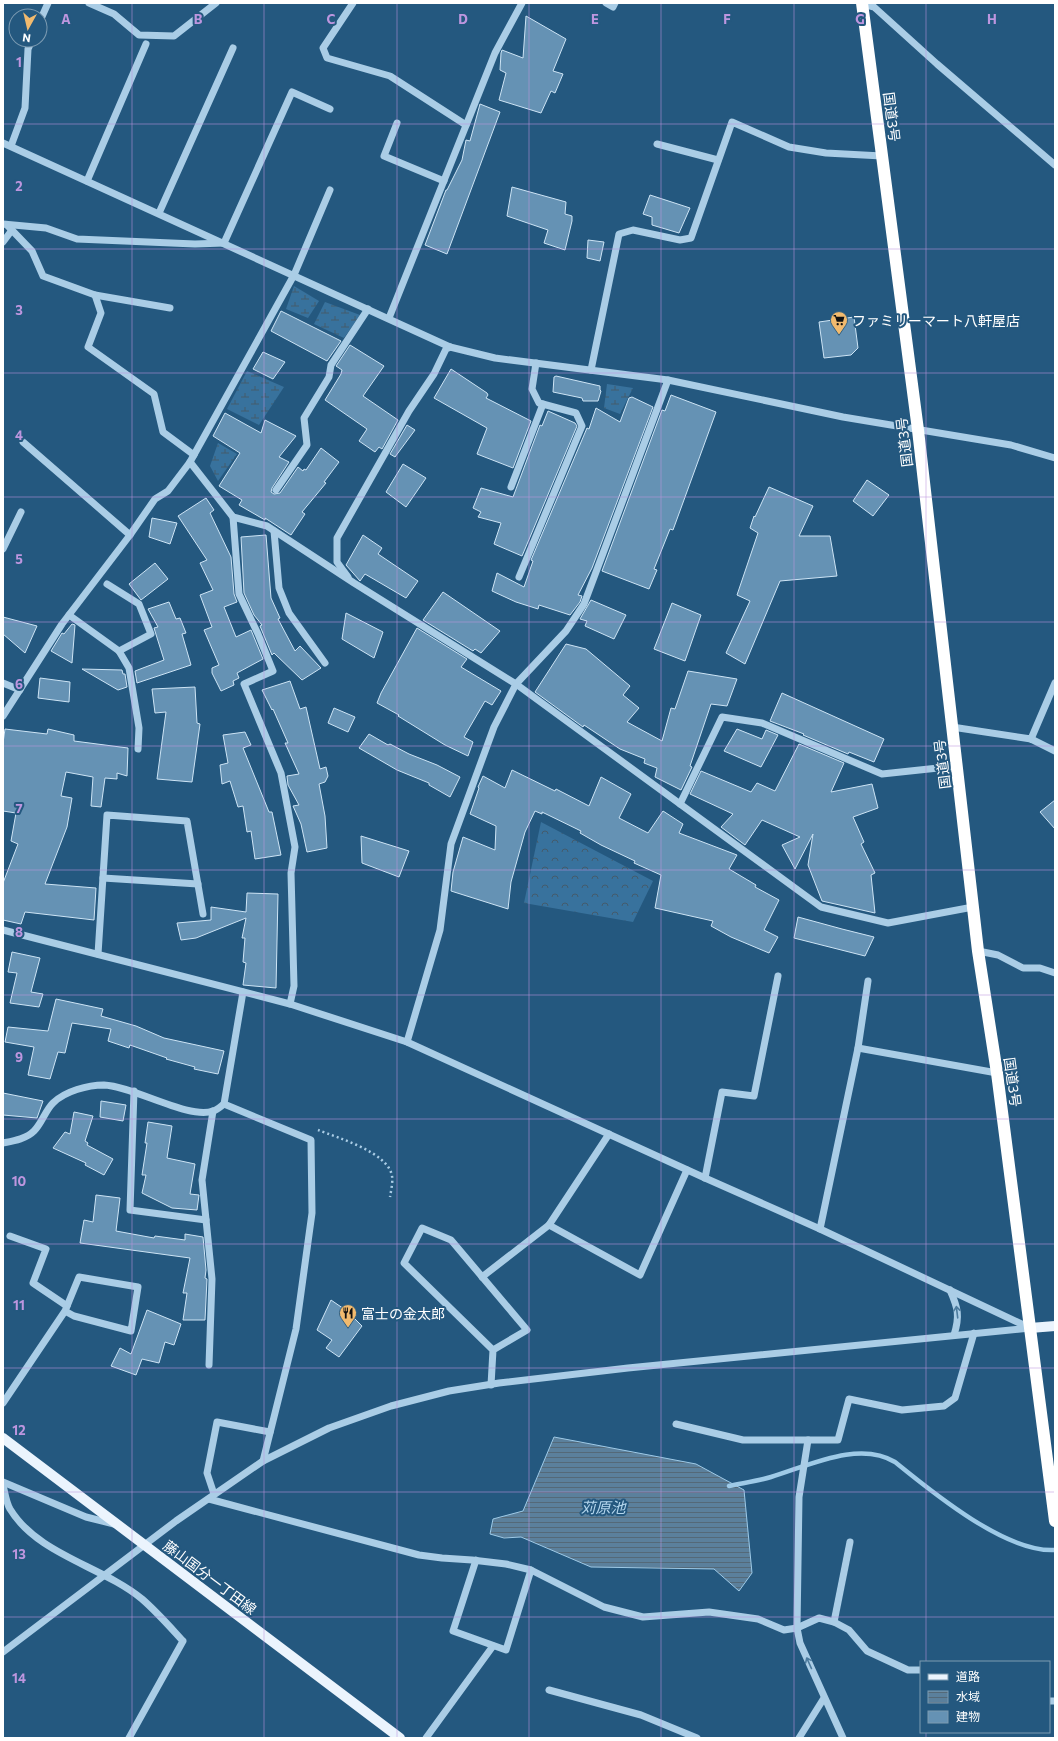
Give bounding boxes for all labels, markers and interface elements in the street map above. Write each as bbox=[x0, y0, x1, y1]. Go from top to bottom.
north arrow bbox=[8, 8, 48, 48]
text: A bbox=[61, 11, 71, 27]
text: B bbox=[194, 11, 203, 27]
text: C bbox=[327, 11, 336, 27]
text: D bbox=[458, 11, 468, 27]
text: E bbox=[591, 11, 599, 27]
text: F bbox=[723, 11, 731, 27]
text: G bbox=[855, 11, 865, 27]
text: H bbox=[987, 11, 997, 27]
text: N bbox=[22, 31, 32, 45]
text: 1 bbox=[16, 54, 22, 70]
street label: 国道3号 bbox=[881, 91, 903, 143]
text: 2 bbox=[15, 178, 23, 194]
text: 3 bbox=[15, 302, 23, 318]
supermarket icon: ファミリーマート八軒屋店 bbox=[829, 310, 849, 335]
place label: ファミリーマート八軒屋店 bbox=[852, 312, 1020, 329]
street label: 国道3号 bbox=[893, 416, 915, 468]
text: 4 bbox=[15, 427, 23, 443]
text: 5 bbox=[15, 551, 23, 567]
text: 6 bbox=[15, 676, 23, 692]
street label: 国道3号 bbox=[931, 738, 953, 790]
text: 7 bbox=[15, 800, 23, 816]
text: 8 bbox=[15, 924, 23, 940]
text: 9 bbox=[15, 1049, 23, 1065]
street label: 国道3号 bbox=[1001, 1056, 1025, 1108]
text: 10 bbox=[12, 1173, 27, 1189]
text: 11 bbox=[13, 1297, 25, 1313]
restaurant icon: 富士の金太郎 bbox=[338, 1303, 358, 1328]
place label: 富士の金太郎 bbox=[361, 1305, 445, 1322]
one-way arrow bbox=[953, 1306, 961, 1319]
text: 12 bbox=[12, 1422, 26, 1438]
water label: 苅原池 bbox=[580, 1498, 627, 1516]
street label: 藤山国分一丁田線 bbox=[160, 1537, 260, 1617]
text: 13 bbox=[12, 1546, 26, 1562]
one-way arrow bbox=[804, 1658, 812, 1670]
legend bbox=[920, 1661, 1050, 1733]
text: 道路 bbox=[956, 1669, 980, 1683]
text: 14 bbox=[12, 1670, 26, 1686]
text: 水域 bbox=[956, 1689, 980, 1703]
text: 建物 bbox=[956, 1709, 980, 1723]

